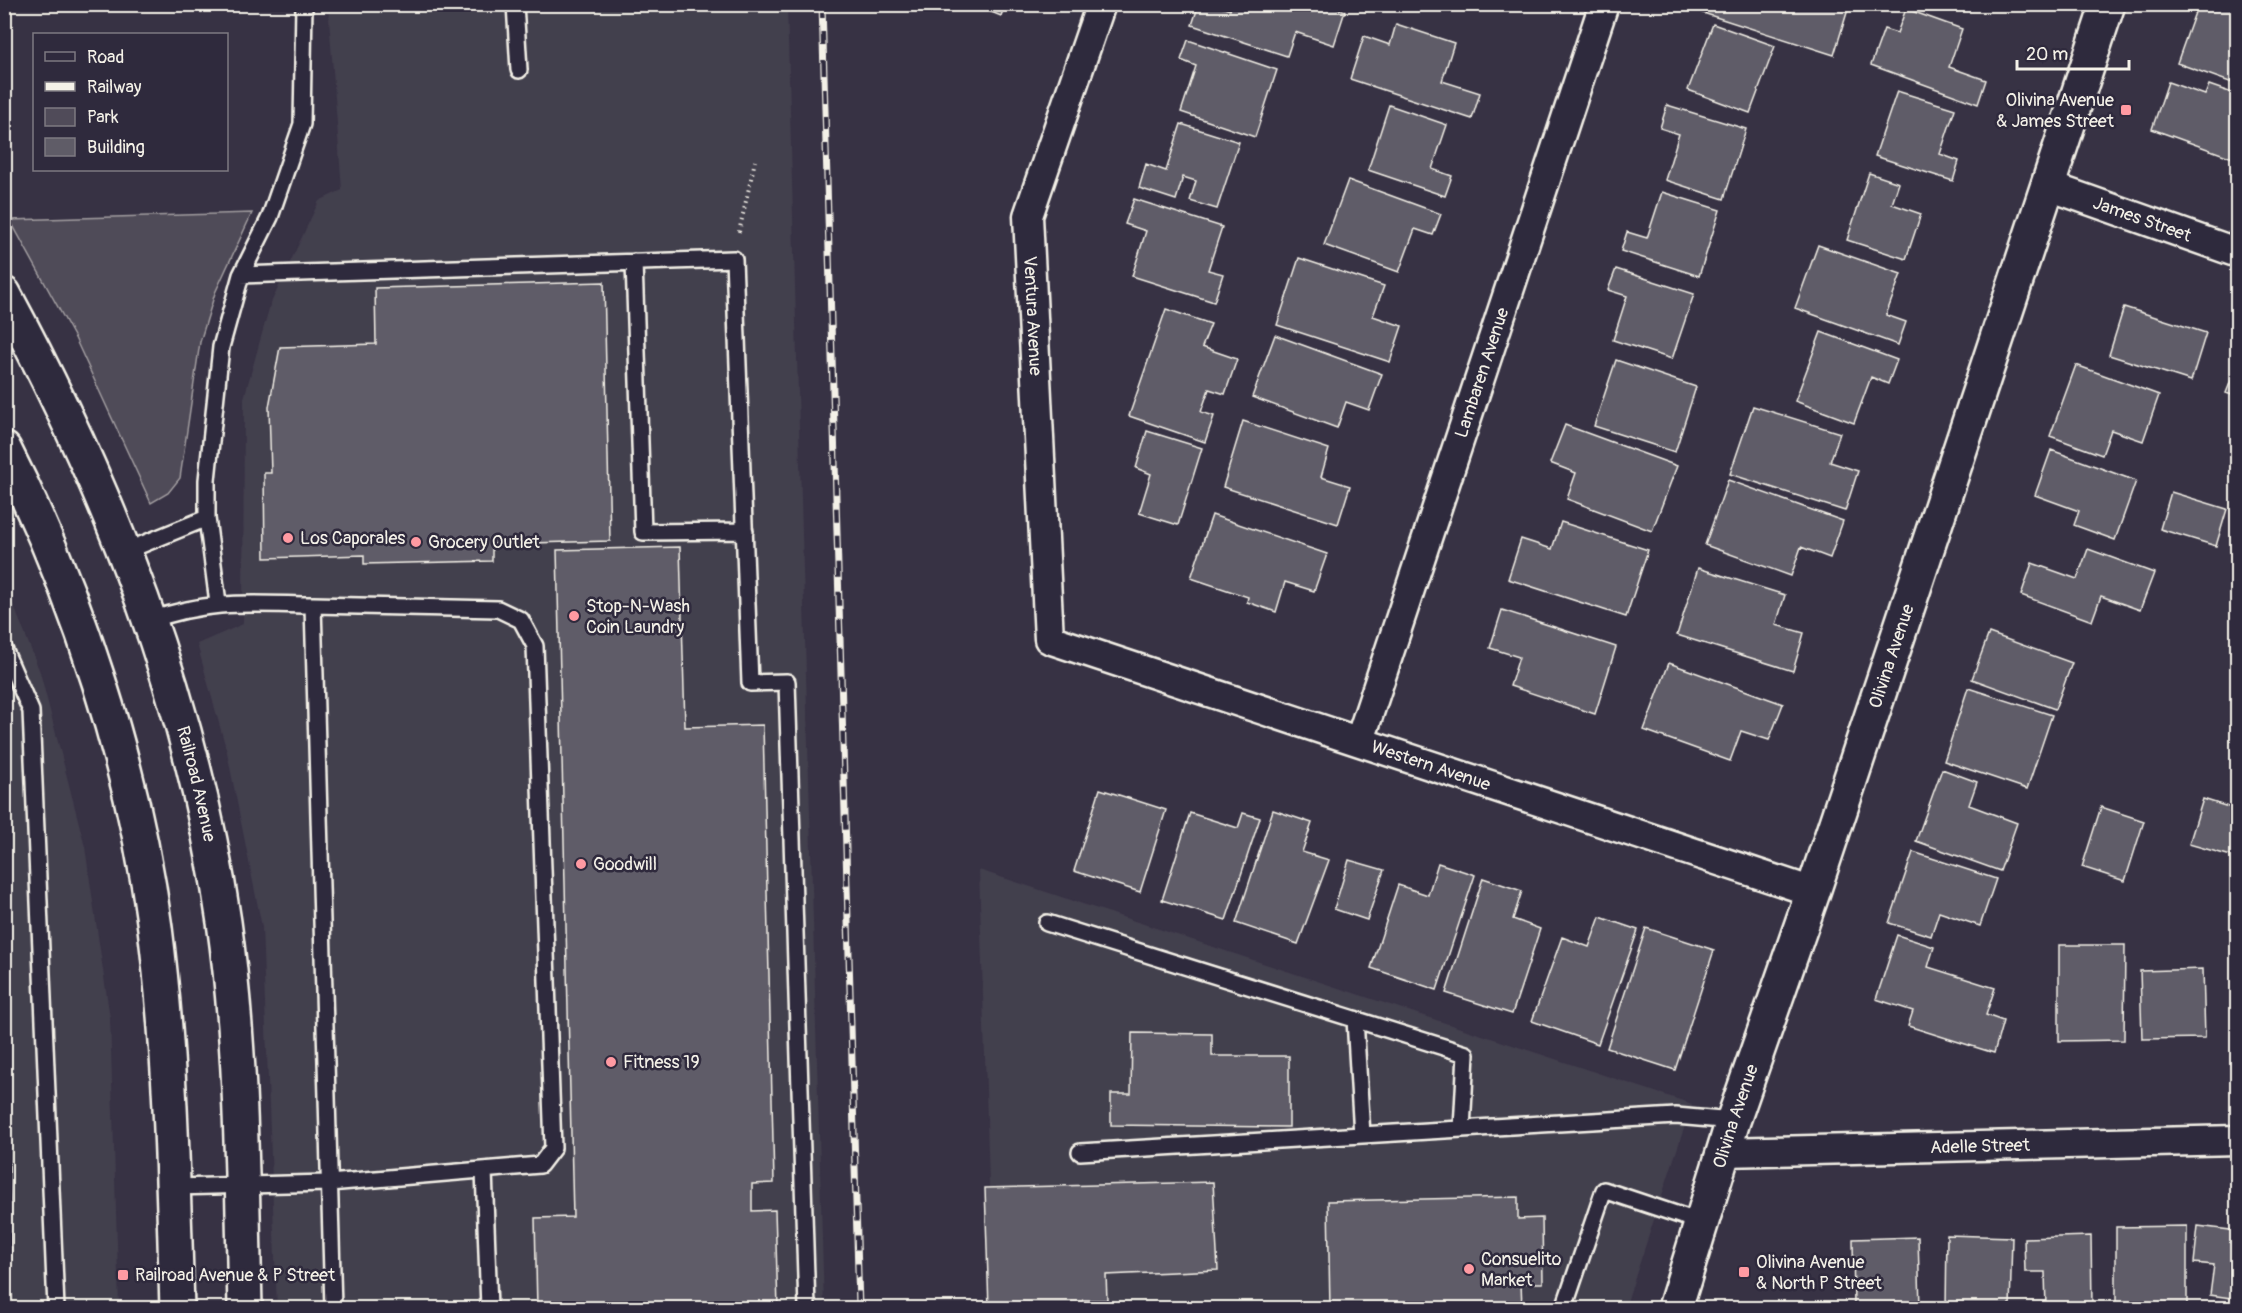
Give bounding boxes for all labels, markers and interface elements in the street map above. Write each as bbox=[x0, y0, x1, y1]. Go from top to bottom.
legend bbox=[33, 33, 228, 171]
scale bar bbox=[2017, 33, 2130, 71]
text: 20 m bbox=[2026, 43, 2068, 66]
text: Road bbox=[87, 46, 124, 69]
text: Railway bbox=[87, 76, 142, 99]
place label: Olivina Avenue & James Street bbox=[1996, 89, 2115, 133]
marker: Olivina Avenue & James Street bbox=[2119, 103, 2133, 117]
text: Park bbox=[87, 106, 119, 129]
text: Building bbox=[87, 136, 145, 159]
street label: James Street bbox=[2090, 191, 2195, 247]
street label: Ventura Avenue bbox=[1018, 255, 1047, 376]
street label: Lambaren Avenue bbox=[1449, 304, 1514, 441]
place label: Los Caporales bbox=[300, 527, 405, 550]
marker: Los Caporales bbox=[281, 531, 295, 545]
place label: Grocery Outlet bbox=[428, 531, 541, 554]
marker: Grocery Outlet bbox=[409, 535, 423, 549]
place label: Stop-N-Wash Coin Laundry bbox=[586, 595, 690, 639]
street label: Olivina Avenue bbox=[1863, 601, 1919, 711]
marker: Stop-N-Wash Coin Laundry bbox=[567, 609, 581, 623]
street label: Railroad Avenue bbox=[172, 723, 221, 844]
street label: Western Avenue bbox=[1368, 735, 1494, 796]
place label: Goodwill bbox=[593, 853, 657, 876]
marker: Goodwill bbox=[574, 857, 588, 871]
place label: Fitness 19 bbox=[623, 1051, 700, 1074]
marker: Fitness 19 bbox=[604, 1055, 618, 1069]
street label: Olivina Avenue bbox=[1707, 1061, 1764, 1171]
street label: Adelle Street bbox=[1930, 1133, 2031, 1159]
place label: Consuelito Market bbox=[1481, 1248, 1562, 1292]
place label: Olivina Avenue & North P Street bbox=[1756, 1251, 1882, 1295]
marker: Consuelito Market bbox=[1462, 1262, 1476, 1276]
place label: Railroad Avenue & P Street bbox=[135, 1264, 336, 1287]
marker: Olivina Avenue & North P Street bbox=[1737, 1265, 1751, 1279]
marker: Railroad Avenue & P Street bbox=[116, 1268, 130, 1282]

